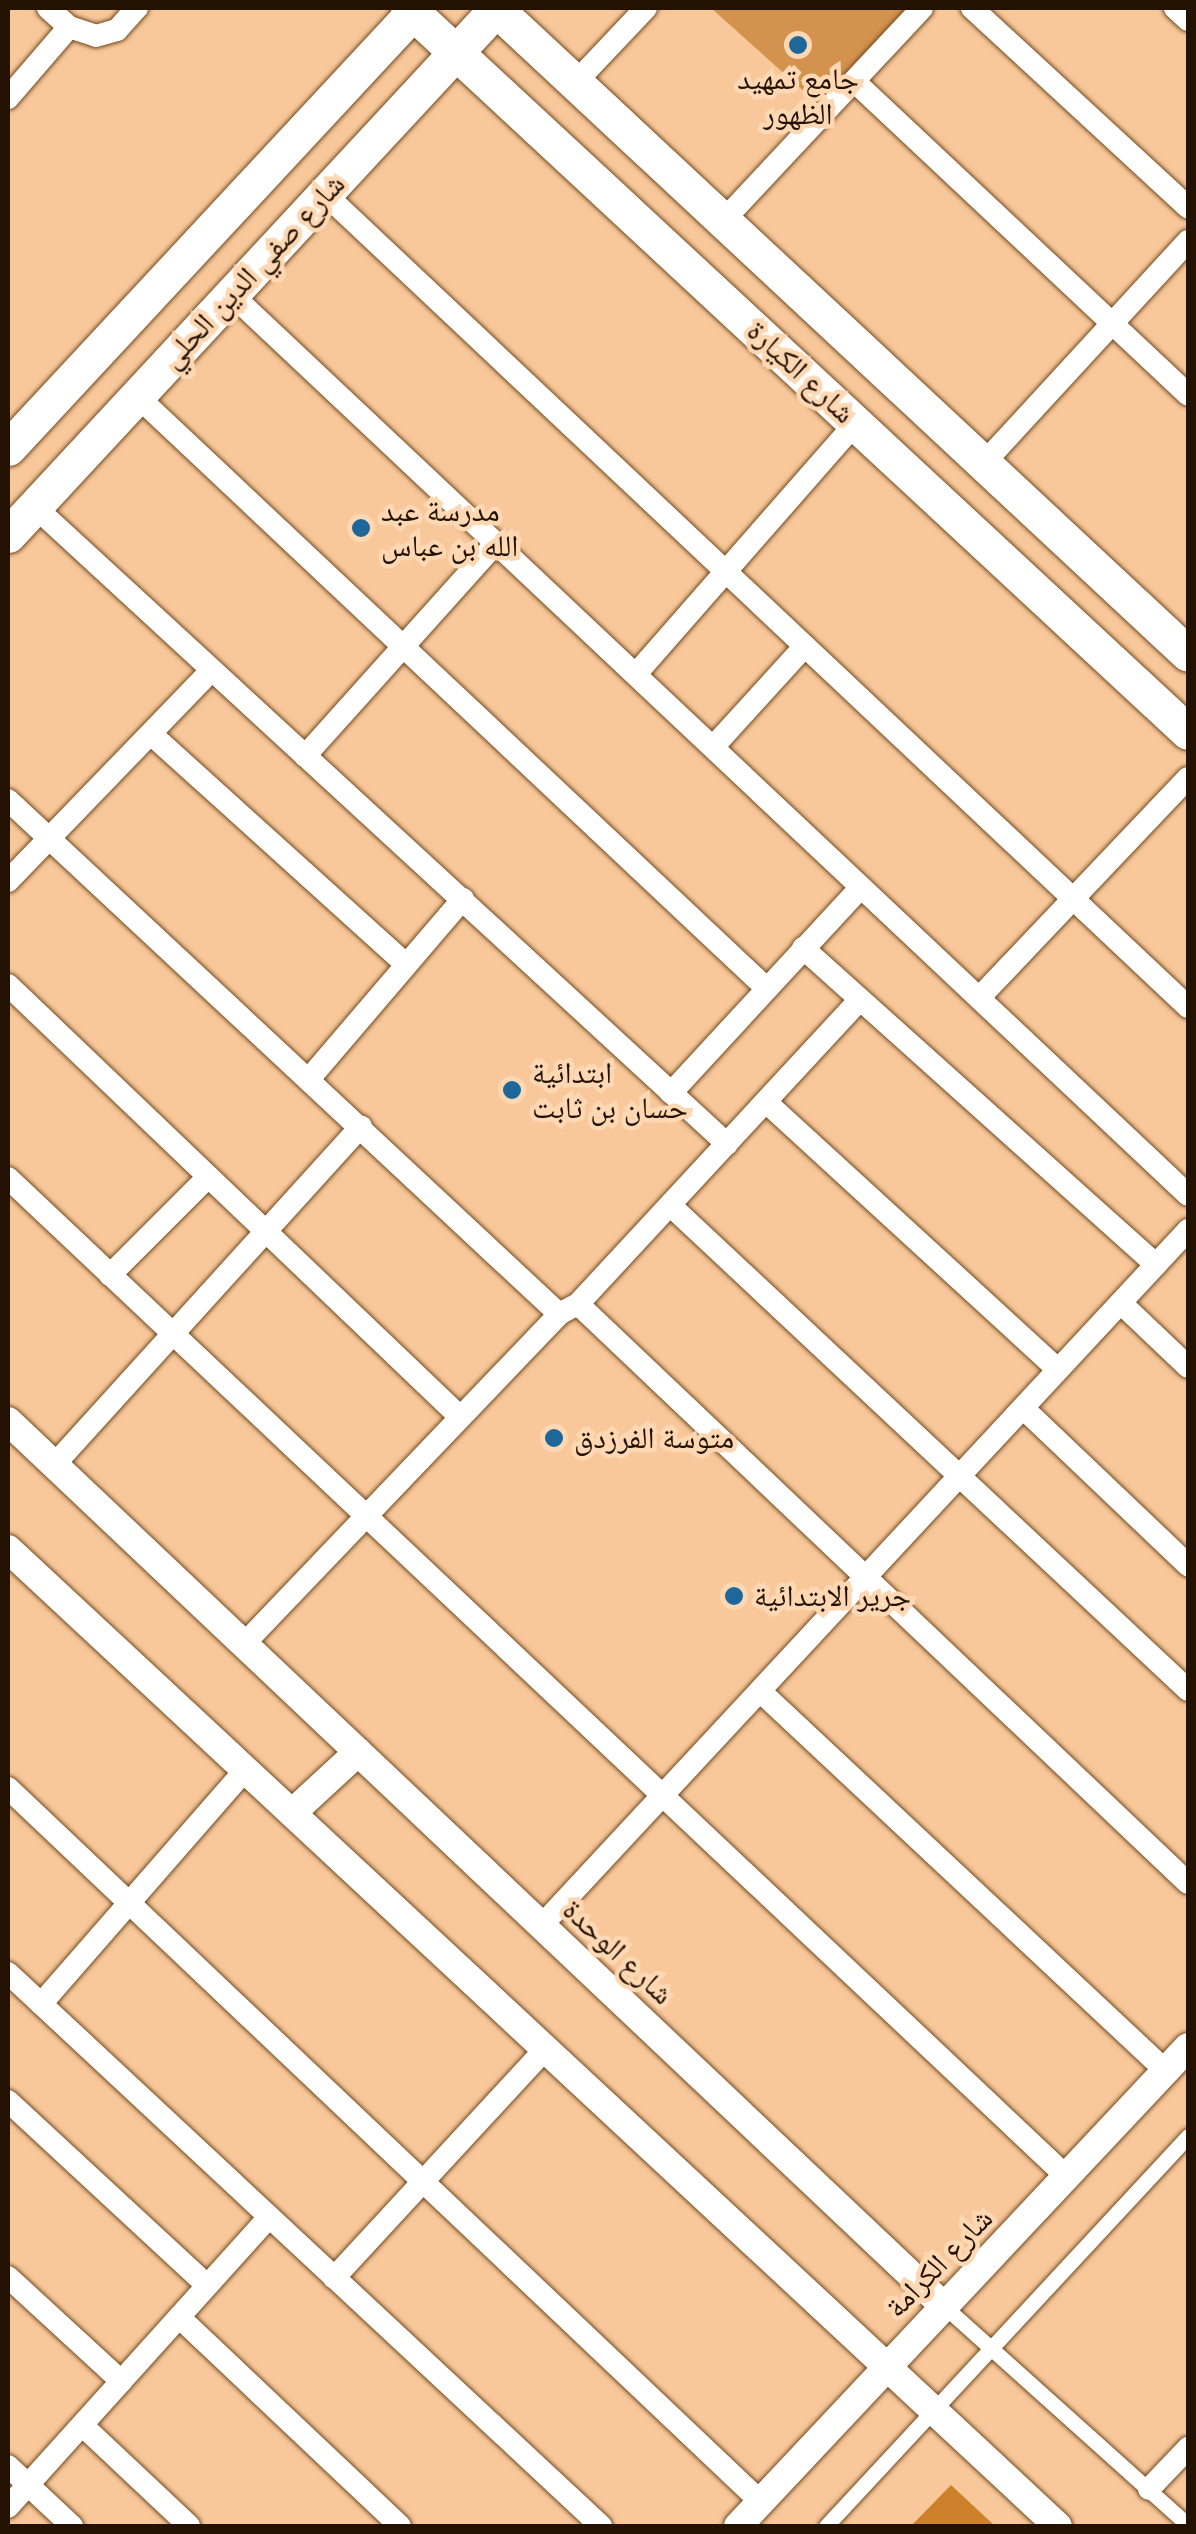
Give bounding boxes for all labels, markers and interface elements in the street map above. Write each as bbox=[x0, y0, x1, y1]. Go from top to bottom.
marker: جامع تمهيد الظهور bbox=[787, 34, 809, 56]
place label: جامع تمهيد الظهور bbox=[737, 61, 859, 132]
street label: شارع صفي الدين الحلي bbox=[154, 166, 352, 376]
street label: شارع الكيارة bbox=[740, 313, 862, 431]
place label: مدرسة عبد الله بن عباس bbox=[381, 493, 518, 564]
marker: مدرسة عبد الله بن عباس bbox=[350, 517, 372, 539]
place label: ابتدائية حسان بن ثابت bbox=[532, 1055, 688, 1126]
marker: ابتدائية حسان بن ثابت bbox=[501, 1079, 523, 1101]
place label: متوسة الفرزدق bbox=[574, 1420, 734, 1456]
marker: متوسة الفرزدق bbox=[543, 1427, 565, 1449]
place label: جرير الابتدائية bbox=[754, 1578, 911, 1614]
marker: جرير الابتدائية bbox=[723, 1585, 745, 1607]
street label: شارع الوحدة bbox=[555, 1892, 681, 2012]
street label: شارع الكرامة bbox=[878, 2201, 1000, 2325]

